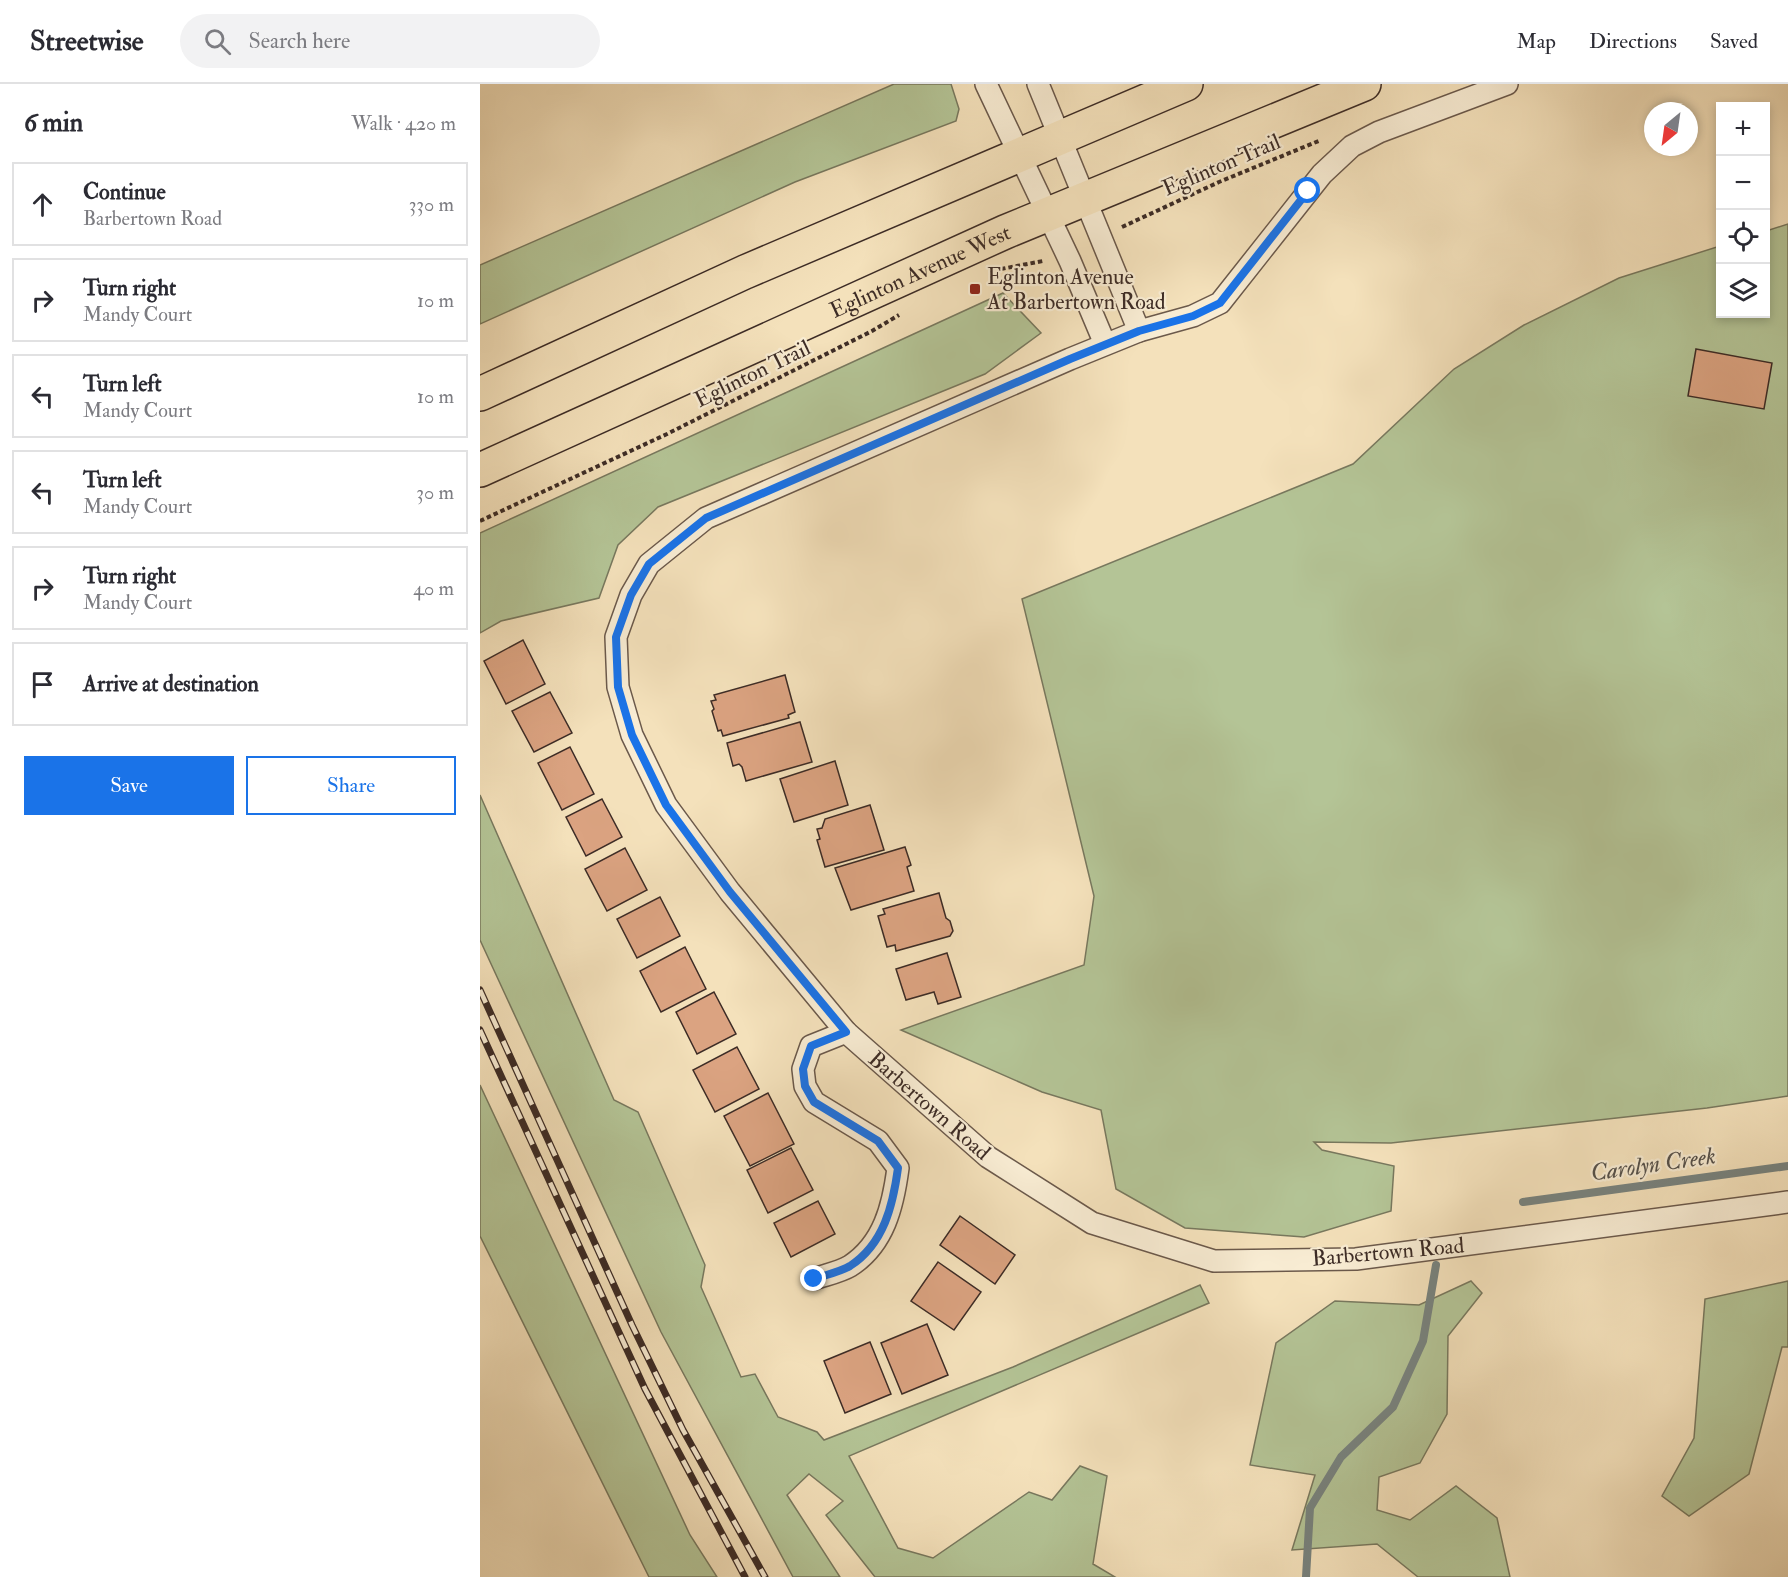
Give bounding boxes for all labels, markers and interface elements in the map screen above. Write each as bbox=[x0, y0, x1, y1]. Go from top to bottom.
search box bbox=[180, 14, 600, 68]
text: Streetwise bbox=[30, 24, 144, 59]
icon: search bbox=[201, 25, 234, 58]
text: Search here bbox=[249, 27, 350, 55]
text: Map bbox=[1516, 28, 1556, 55]
text: Directions bbox=[1589, 28, 1677, 55]
text: Saved bbox=[1710, 28, 1758, 55]
north arrow bbox=[1644, 102, 1698, 156]
map controls bbox=[1716, 102, 1770, 318]
button: + bbox=[1716, 102, 1770, 156]
text: 6 min bbox=[24, 107, 83, 139]
text: Walk · 420 m bbox=[351, 111, 456, 136]
street label: Eglinton Trail bbox=[1158, 127, 1285, 202]
button: − bbox=[1716, 156, 1770, 210]
route start bbox=[1294, 177, 1320, 203]
text: Continue bbox=[83, 178, 166, 206]
icon: ahead bbox=[26, 188, 59, 221]
text: 330 m bbox=[409, 192, 454, 217]
text: Barbertown Road bbox=[83, 206, 222, 231]
button: locate bbox=[1716, 210, 1770, 264]
street label: Eglinton Avenue West bbox=[825, 218, 1015, 325]
place label: Eglinton Avenue At Barbertown Road bbox=[986, 263, 1166, 316]
button: layers bbox=[1716, 264, 1770, 318]
text: Turn right bbox=[83, 274, 176, 302]
marker: Eglinton Avenue At Barbertown Road bbox=[968, 282, 982, 296]
icon: right bbox=[26, 284, 59, 317]
text: 10 m bbox=[417, 288, 454, 313]
text: Mandy Court bbox=[83, 302, 192, 327]
street label: Eglinton Trail bbox=[690, 334, 815, 414]
text: Turn left bbox=[83, 370, 162, 398]
icon: left bbox=[26, 380, 59, 413]
text: 10 m bbox=[417, 384, 454, 409]
text: Mandy Court bbox=[83, 398, 192, 423]
text: Turn left bbox=[83, 466, 162, 494]
icon: left bbox=[26, 476, 59, 509]
text: 30 m bbox=[416, 480, 454, 505]
text: Mandy Court bbox=[83, 494, 192, 519]
text: Turn right bbox=[83, 562, 176, 590]
icon: right bbox=[26, 572, 59, 605]
text: 40 m bbox=[413, 576, 454, 601]
text: Mandy Court bbox=[83, 590, 192, 615]
icon: arrive bbox=[26, 668, 59, 701]
text: Arrive at destination bbox=[83, 670, 259, 698]
button: Save bbox=[24, 756, 234, 815]
button: Share bbox=[246, 756, 456, 815]
street label: Barbertown Road bbox=[862, 1045, 996, 1167]
water label: Carolyn Creek bbox=[1589, 1140, 1718, 1189]
street label: Barbertown Road bbox=[1311, 1231, 1466, 1273]
route end bbox=[800, 1265, 826, 1291]

